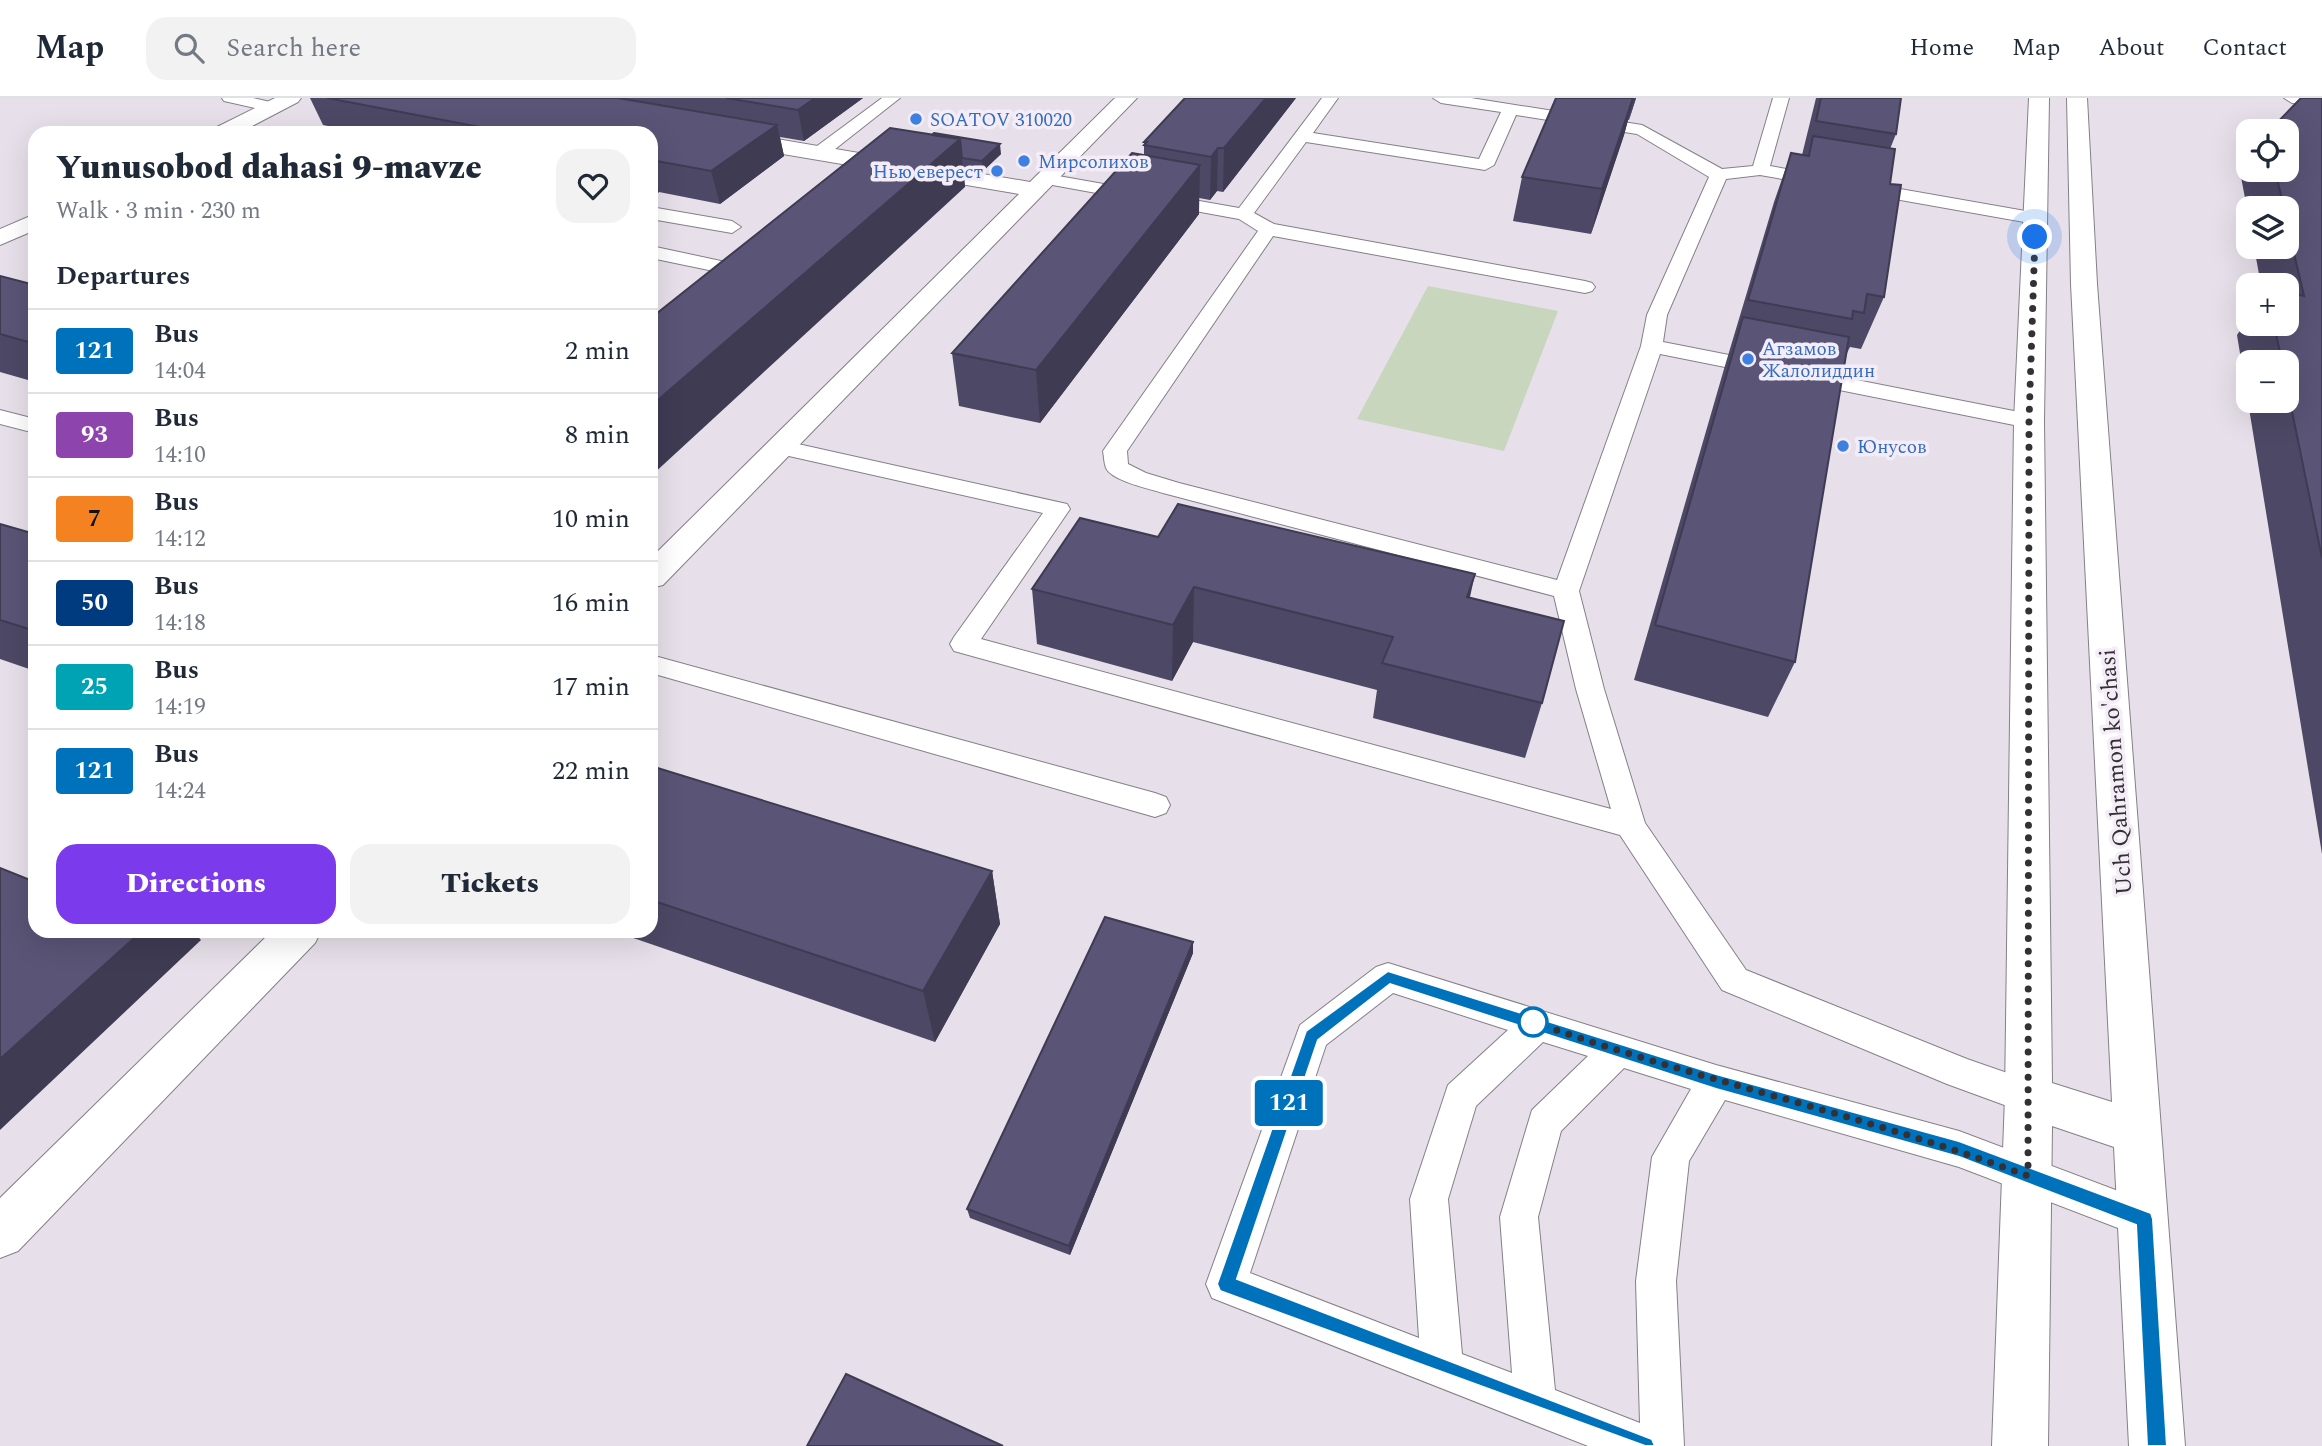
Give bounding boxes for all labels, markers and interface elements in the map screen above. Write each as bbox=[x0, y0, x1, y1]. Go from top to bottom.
search box bbox=[146, 17, 636, 80]
text: Map bbox=[35, 23, 104, 73]
text: Search here bbox=[226, 28, 361, 68]
icon: search bbox=[170, 29, 208, 67]
text: Home bbox=[1909, 30, 1974, 66]
text: Map bbox=[2012, 30, 2060, 66]
text: About bbox=[2098, 30, 2164, 66]
text: Contact bbox=[2202, 30, 2287, 66]
place label: SOATOV 310020 bbox=[930, 106, 1072, 135]
marker: SOATOV 310020 bbox=[908, 111, 924, 127]
map controls bbox=[2236, 119, 2299, 413]
button: locate bbox=[2236, 119, 2299, 182]
text: Yunusobod dahasi 9-mavze bbox=[56, 143, 482, 193]
place label: Мирсолихов bbox=[1038, 148, 1149, 177]
button: heart bbox=[556, 149, 630, 223]
marker: Мирсолихов bbox=[1016, 153, 1032, 169]
place label: Нью еверест bbox=[873, 158, 983, 187]
marker: Нью еверест bbox=[989, 163, 1005, 179]
text: Walk · 3 min · 230 m bbox=[56, 194, 261, 229]
button: layers bbox=[2236, 196, 2299, 259]
your location bbox=[2017, 219, 2052, 254]
text: Departures bbox=[56, 256, 190, 296]
button: + bbox=[2236, 273, 2299, 336]
text: Bus bbox=[154, 314, 199, 354]
text: 2 min bbox=[565, 331, 630, 371]
text: 121 bbox=[74, 333, 115, 369]
place label: Агзамов Жалолиддин bbox=[1762, 335, 1875, 386]
button: − bbox=[2236, 350, 2299, 413]
marker: Агзамов Жалолиддин bbox=[1740, 351, 1756, 367]
text: 14:04 bbox=[154, 354, 206, 389]
text: Bus bbox=[154, 398, 199, 438]
text: 8 min bbox=[565, 415, 630, 455]
text: 93 bbox=[81, 417, 108, 453]
place label: Юнусов bbox=[1857, 433, 1926, 462]
text: 14:10 bbox=[154, 438, 206, 473]
marker: Юнусов bbox=[1835, 438, 1851, 454]
text: Bus bbox=[154, 482, 199, 522]
text: 10 min bbox=[552, 499, 630, 539]
text: 7 bbox=[88, 501, 101, 537]
text: 14:12 bbox=[154, 522, 206, 557]
text: Bus bbox=[154, 566, 199, 606]
text: 16 min bbox=[552, 583, 630, 623]
text: 50 bbox=[81, 585, 108, 621]
text: 14:18 bbox=[154, 606, 206, 641]
street label: Uch Qahramon ko'chasi bbox=[2090, 648, 2143, 896]
text: Bus bbox=[154, 650, 199, 690]
text: 17 min bbox=[552, 667, 630, 707]
text: 25 bbox=[81, 669, 108, 705]
text: 14:19 bbox=[154, 690, 206, 725]
text: Bus bbox=[154, 734, 199, 774]
text: 22 min bbox=[552, 751, 630, 791]
text: 121 bbox=[74, 753, 115, 789]
text: 14:24 bbox=[154, 774, 206, 809]
button: Directions bbox=[56, 844, 336, 924]
button: Tickets bbox=[350, 844, 630, 924]
unlabelled marker bbox=[1518, 1007, 1548, 1037]
line badge: 121 bbox=[1249, 1080, 1329, 1126]
text: 121 bbox=[1269, 1085, 1309, 1121]

